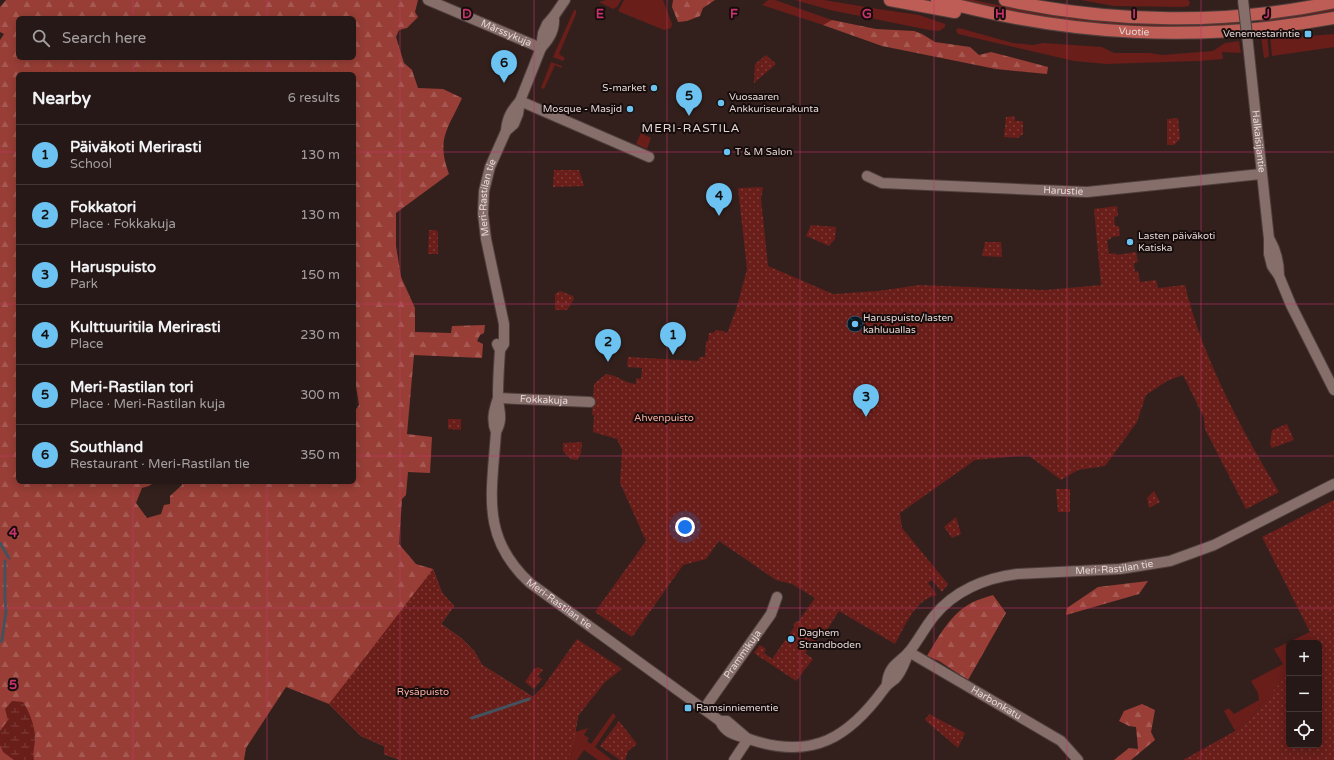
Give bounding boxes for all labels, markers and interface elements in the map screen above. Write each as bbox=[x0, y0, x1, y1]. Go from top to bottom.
text: D bbox=[462, 6, 472, 22]
text: E bbox=[596, 6, 604, 22]
text: F bbox=[730, 6, 738, 22]
text: G bbox=[862, 6, 872, 22]
text: H bbox=[995, 6, 1005, 22]
text: I bbox=[1132, 6, 1136, 22]
text: J bbox=[1263, 6, 1270, 22]
search box bbox=[16, 16, 356, 60]
street label: Märssykuja bbox=[479, 17, 533, 49]
street label: Vuotie bbox=[1118, 25, 1150, 38]
icon: search bbox=[30, 27, 52, 49]
place label: Venemestarintie bbox=[1223, 28, 1300, 40]
text: Search here bbox=[62, 29, 146, 47]
marker: Venemestarintie bbox=[1303, 29, 1313, 39]
pin: 6 bbox=[491, 50, 517, 83]
place label: S-market bbox=[602, 82, 646, 94]
marker: S-market bbox=[649, 83, 659, 93]
pin: 5 bbox=[676, 83, 702, 116]
text: Nearby bbox=[32, 88, 91, 109]
text: 6 results bbox=[288, 90, 340, 106]
place label: Vuosaaren Ankkuriseurakunta bbox=[729, 91, 819, 115]
marker: Vuosaaren Ankkuriseurakunta bbox=[716, 98, 726, 108]
place label: Mosque - Masjid bbox=[543, 103, 622, 115]
marker: Mosque - Masjid bbox=[625, 104, 635, 114]
street label: Halkaisijantie bbox=[1249, 110, 1268, 174]
district label: MERI-RASTILA bbox=[642, 121, 740, 135]
text: Päiväkoti Merirasti bbox=[70, 138, 202, 156]
place label: T & M Salon bbox=[735, 146, 792, 158]
text: 1 bbox=[41, 147, 49, 163]
text: 130 m bbox=[300, 147, 340, 163]
marker: T & M Salon bbox=[722, 147, 732, 157]
text: School bbox=[70, 156, 112, 172]
street label: Meri-Rastilan tie bbox=[477, 157, 499, 237]
pin: 4 bbox=[706, 183, 732, 216]
street label: Harustie bbox=[1043, 184, 1084, 198]
text: Fokkatori bbox=[70, 198, 136, 216]
text: 2 bbox=[41, 207, 49, 223]
text: 130 m bbox=[300, 207, 340, 223]
text: Place · Fokkakuja bbox=[70, 216, 176, 232]
place label: Lasten päiväkoti Katiska bbox=[1138, 230, 1215, 254]
marker: Lasten päiväkoti Katiska bbox=[1125, 237, 1135, 247]
text: Haruspuisto bbox=[70, 258, 156, 276]
text: 3 bbox=[41, 267, 49, 283]
text: 150 m bbox=[300, 267, 340, 283]
text: Park bbox=[70, 276, 98, 292]
place label: Haruspuisto/lasten kahluuallas bbox=[863, 312, 953, 336]
text: Kulttuuritila Merirasti bbox=[70, 318, 221, 336]
marker: Haruspuisto/lasten kahluuallas bbox=[850, 319, 860, 329]
pin: 1 bbox=[660, 322, 686, 355]
text: 4 bbox=[41, 327, 49, 343]
text: 230 m bbox=[300, 327, 340, 343]
pin: 2 bbox=[595, 329, 621, 362]
text: Place bbox=[70, 336, 103, 352]
text: Meri-Rastilan tori bbox=[70, 378, 194, 396]
pin: 3 bbox=[853, 384, 879, 417]
text: 5 bbox=[41, 387, 49, 403]
text: 300 m bbox=[300, 387, 340, 403]
street label: Fokkakuja bbox=[520, 393, 568, 407]
text: Place · Meri-Rastilan kuja bbox=[70, 396, 225, 412]
park label: Ahvenpuisto bbox=[634, 412, 694, 424]
text: Southland bbox=[70, 438, 143, 456]
text: 6 bbox=[41, 447, 49, 463]
text: 350 m bbox=[300, 447, 340, 463]
text: Restaurant · Meri-Rastilan tie bbox=[70, 456, 250, 472]
your location bbox=[675, 517, 695, 537]
text: 4 bbox=[9, 525, 18, 541]
street label: Meri-Rastilan tie bbox=[1075, 558, 1154, 577]
street label: Meri-Rastilan tie bbox=[524, 576, 594, 632]
place label: Daghem Strandboden bbox=[799, 627, 861, 651]
street label: Prammikuja bbox=[721, 628, 764, 681]
marker: Daghem Strandboden bbox=[786, 634, 796, 644]
map controls bbox=[1286, 640, 1322, 748]
button: + bbox=[1286, 640, 1322, 676]
button: − bbox=[1286, 676, 1322, 712]
text: 5 bbox=[9, 677, 17, 693]
street label: Harbonkatu bbox=[969, 684, 1023, 722]
park label: Rysäpuisto bbox=[397, 686, 449, 698]
place label: Ramsinniementie bbox=[696, 702, 779, 714]
marker: Ramsinniementie bbox=[683, 703, 693, 713]
button: locate bbox=[1286, 712, 1322, 748]

